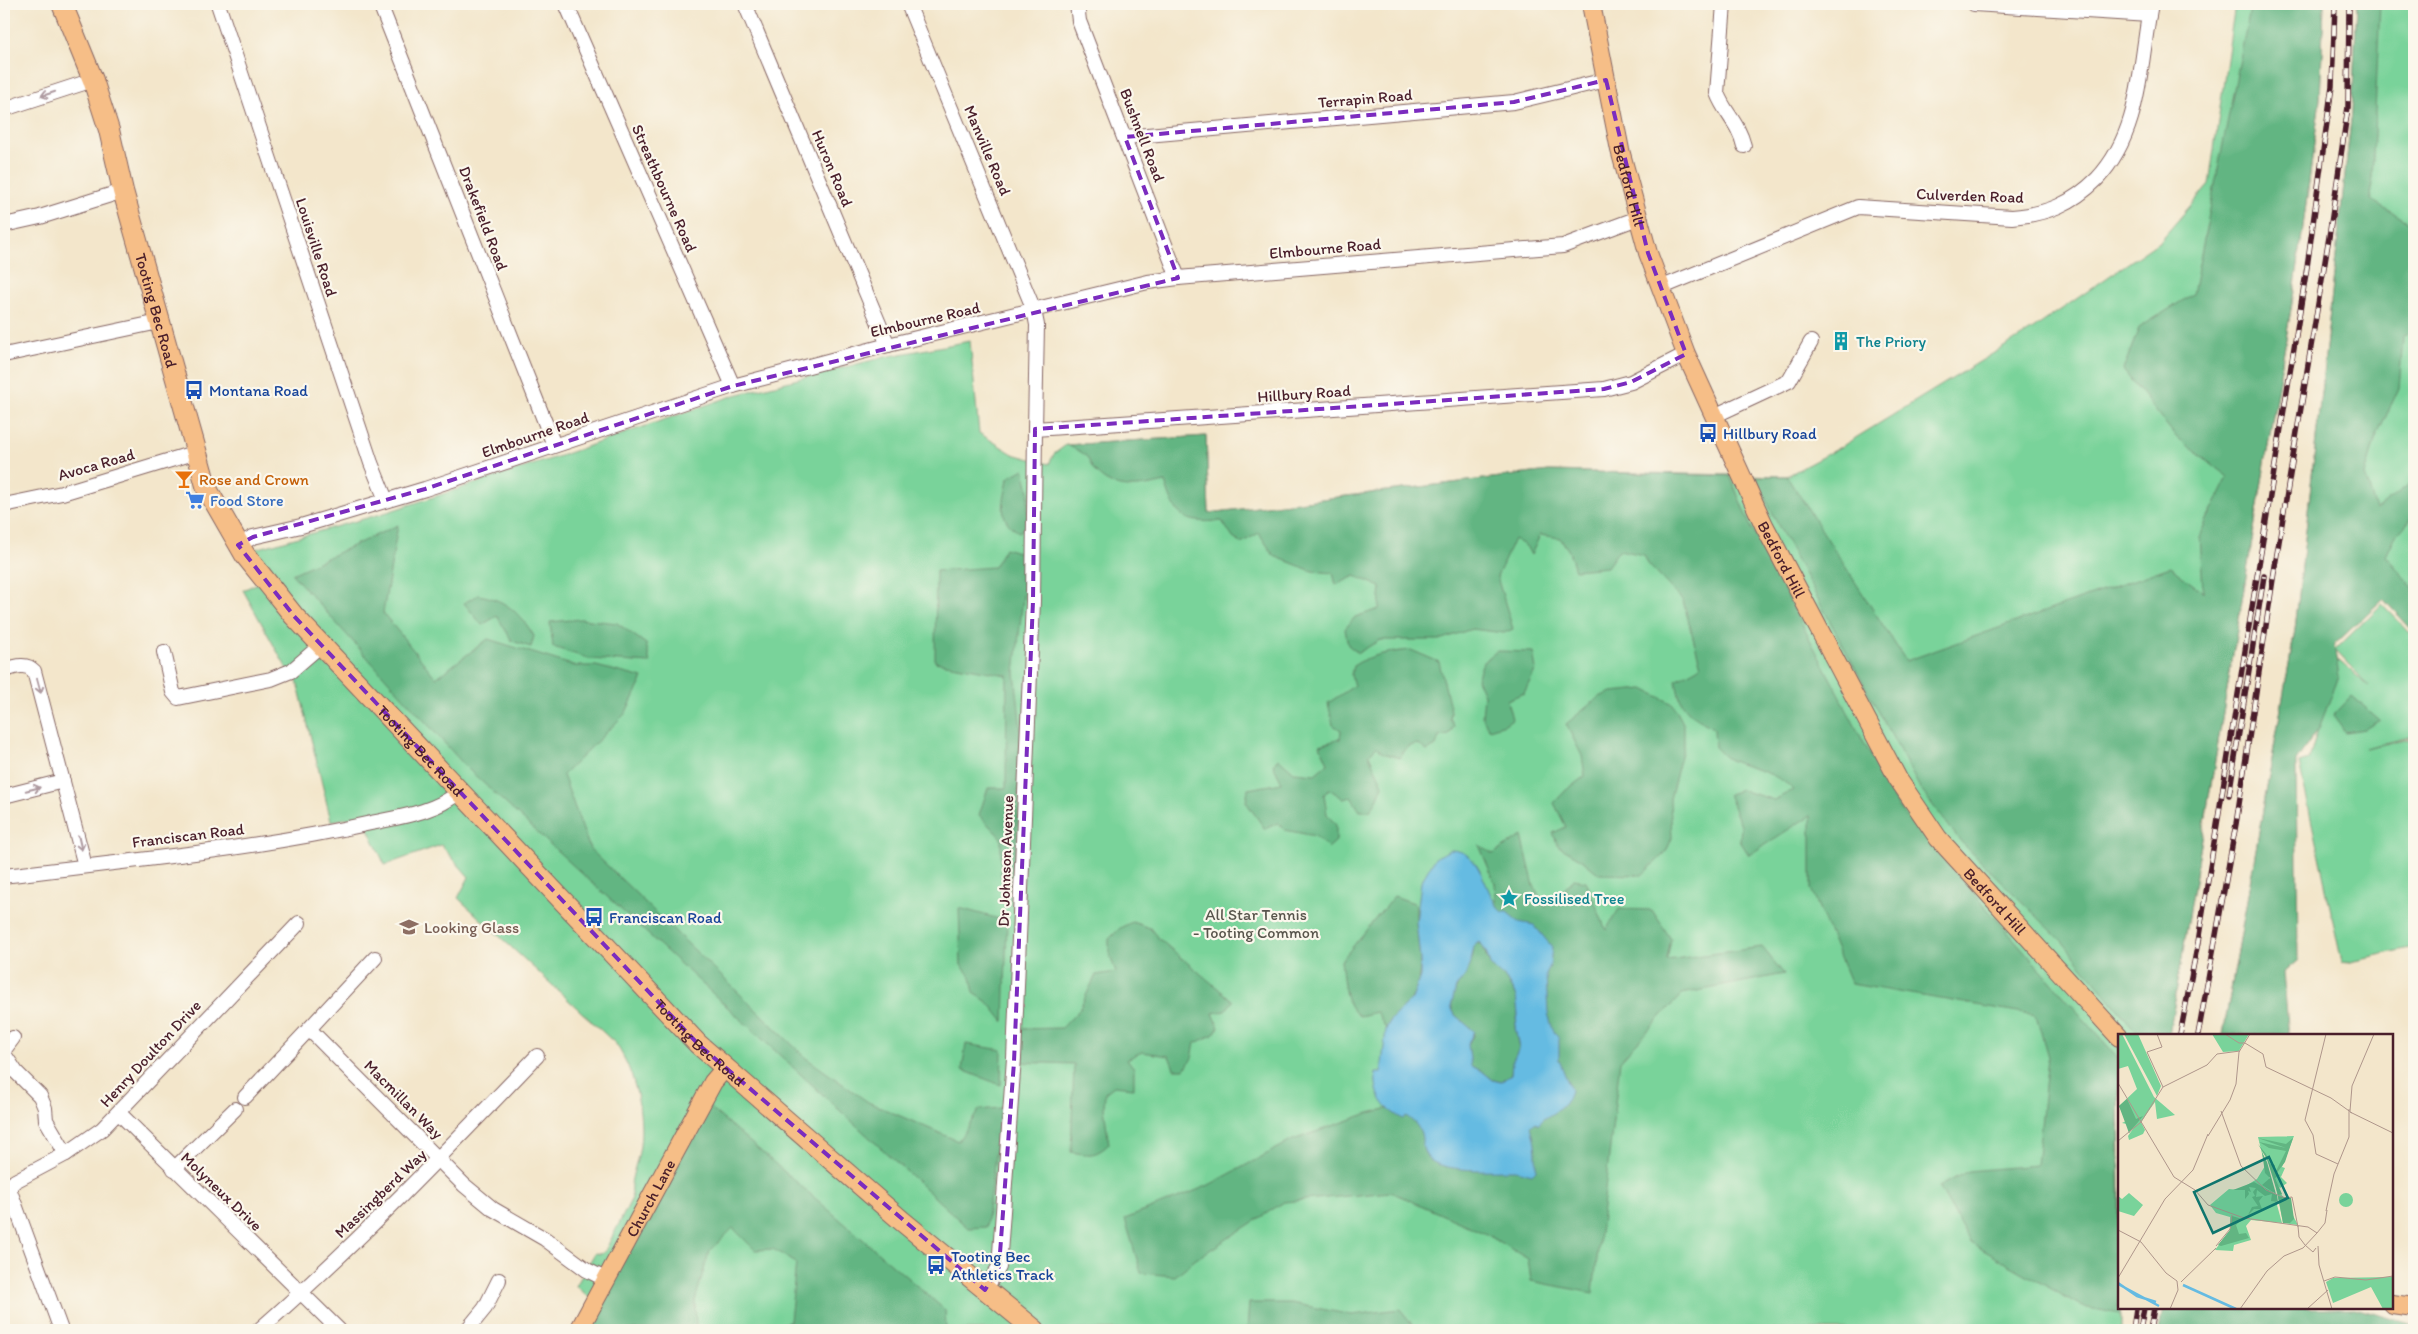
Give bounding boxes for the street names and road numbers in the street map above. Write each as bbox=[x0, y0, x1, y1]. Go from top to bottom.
street label: Terrapin Road bbox=[1317, 85, 1413, 112]
street label: Bushnell Road bbox=[1116, 86, 1169, 185]
street label: Manville Road bbox=[960, 102, 1015, 198]
street label: Streathbourne Road bbox=[628, 121, 701, 255]
street label: Huron Road bbox=[808, 127, 857, 210]
street label: Bedford Hill bbox=[1609, 142, 1649, 229]
street label: Drakefield Road bbox=[455, 163, 512, 273]
street label: Culverden Road bbox=[1916, 184, 2025, 207]
street label: Louisville Road bbox=[292, 195, 342, 299]
street label: Elmbourne Road bbox=[1268, 234, 1382, 263]
street label: Tooting Bec Road bbox=[131, 251, 181, 370]
street label: Elmbourne Road bbox=[868, 298, 982, 341]
street label: Hillbury Road bbox=[1257, 381, 1352, 406]
street label: Elmbourne Road bbox=[479, 407, 592, 462]
street label: Avoca Road bbox=[56, 444, 137, 485]
street label: Bedford Hill bbox=[1754, 518, 1810, 601]
street label: Tooting Bec Road bbox=[373, 701, 468, 801]
street label: Dr Johnson Avenue bbox=[994, 795, 1017, 927]
street label: Franciscan Road bbox=[131, 819, 245, 852]
street label: Bedford Hill bbox=[1960, 864, 2031, 939]
street label: Tooting Bec Road bbox=[650, 995, 749, 1091]
street label: Henry Doulton Drive bbox=[96, 996, 205, 1111]
street label: Macmillan Way bbox=[360, 1056, 447, 1143]
street label: Massingberd Way bbox=[330, 1144, 431, 1242]
street label: Molyneux Drive bbox=[177, 1148, 266, 1235]
street label: Church Lane bbox=[622, 1156, 680, 1241]

